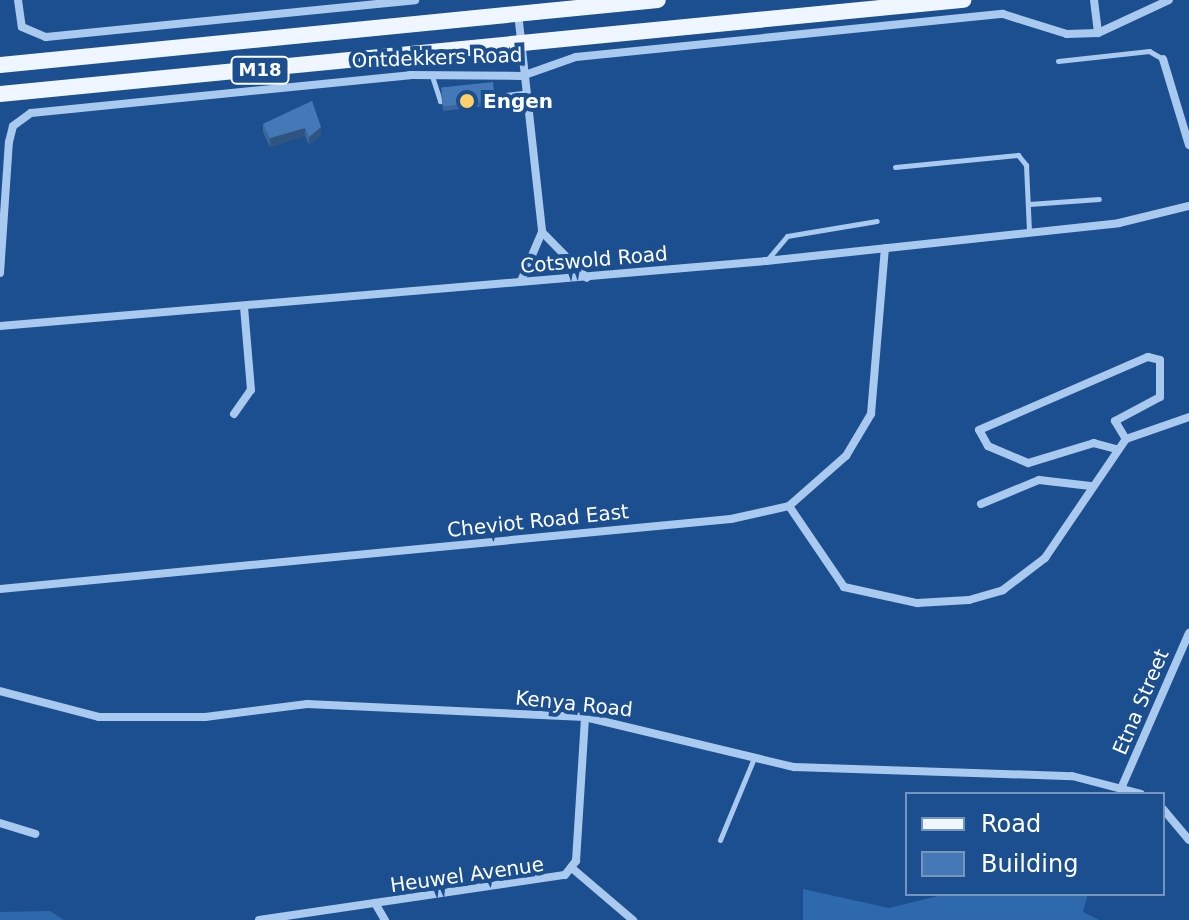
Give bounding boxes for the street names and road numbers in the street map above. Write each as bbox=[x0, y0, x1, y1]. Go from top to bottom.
street label: Ontdekkers Road bbox=[351, 43, 523, 73]
road number: M18 bbox=[230, 56, 290, 84]
street label: Cotswold Road bbox=[519, 242, 669, 278]
street label: Cheviot Road East bbox=[446, 500, 630, 542]
street label: Etna Street bbox=[1108, 646, 1174, 758]
street label: Kenya Road bbox=[514, 686, 634, 722]
street label: Heuwel Avenue bbox=[389, 852, 545, 898]

